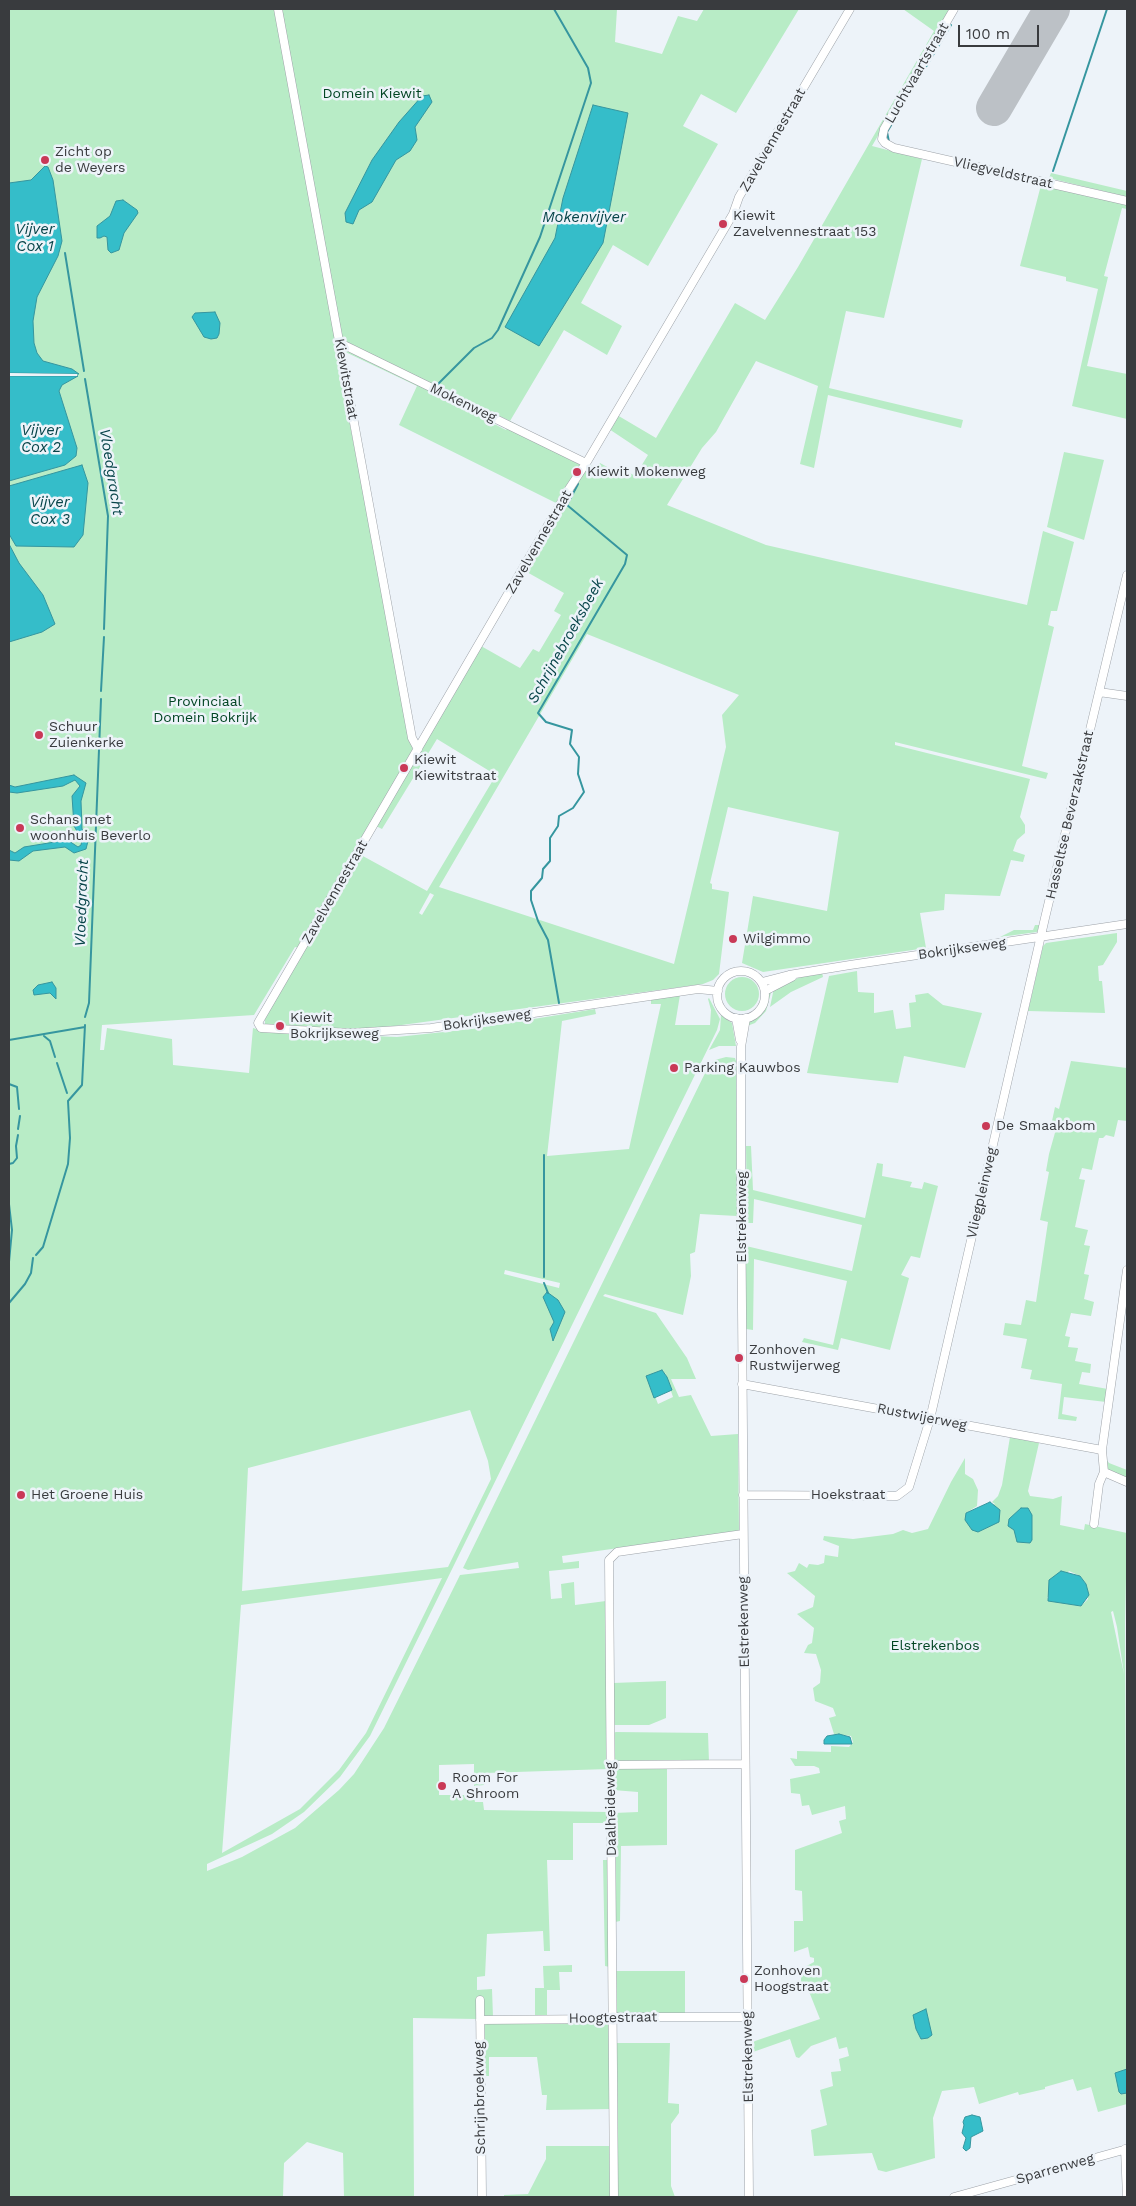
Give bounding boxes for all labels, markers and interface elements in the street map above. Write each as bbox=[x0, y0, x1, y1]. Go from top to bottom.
scale bar bbox=[961, 15, 1042, 47]
street label: Luchtvaartstraat bbox=[881, 20, 953, 126]
text: 100 m bbox=[966, 25, 1010, 43]
street label: Zavelvennestraat bbox=[737, 85, 809, 195]
park label: Domein Kiewit bbox=[322, 86, 422, 102]
place label: Zicht op de Weyers bbox=[55, 144, 125, 176]
street label: Vliegveldstraat bbox=[952, 153, 1054, 193]
marker: Zicht op de Weyers bbox=[39, 154, 51, 166]
place label: Kiewit Zavelvennestraat 153 bbox=[733, 208, 876, 240]
water label: Mokenvijver bbox=[542, 209, 626, 227]
marker: Kiewit Zavelvennestraat 153 bbox=[717, 218, 729, 230]
water label: Vijver Cox 1 bbox=[15, 221, 55, 256]
street label: Kiewitstraat bbox=[331, 337, 361, 421]
street label: Mokenweg bbox=[427, 380, 499, 426]
water label: Vijver Cox 2 bbox=[21, 422, 61, 457]
water label: Vloedgracht bbox=[95, 427, 127, 517]
place label: Kiewit Mokenweg bbox=[587, 464, 705, 480]
marker: Kiewit Mokenweg bbox=[571, 466, 583, 478]
street label: Zavelvennestraat bbox=[503, 487, 575, 597]
water label: Vijver Cox 3 bbox=[30, 494, 70, 529]
water label: Schrijnebroeksbeek bbox=[524, 575, 608, 707]
park label: Provinciaal Domein Bokrijk bbox=[153, 694, 257, 726]
place label: Schuur Zuienkerke bbox=[49, 719, 124, 752]
marker: Schuur Zuienkerke bbox=[33, 729, 45, 741]
street label: Hasseltse Beverzakstraat bbox=[1042, 729, 1098, 901]
place label: Kiewit Kiewitstraat bbox=[414, 752, 496, 784]
marker: Kiewit Kiewitstraat bbox=[398, 762, 410, 774]
place label: Schans met woonhuis Beverlo bbox=[30, 812, 151, 844]
marker: Schans met woonhuis Beverlo bbox=[14, 822, 26, 834]
street label: Zavelvennestraat bbox=[299, 837, 371, 947]
water label: Vloedgracht bbox=[71, 859, 93, 947]
place label: Wilgimmo bbox=[743, 931, 811, 947]
marker: Wilgimmo bbox=[727, 933, 739, 945]
street label: Bokrijkseweg bbox=[917, 935, 1007, 963]
street label: Bokrijkseweg bbox=[442, 1006, 532, 1034]
place label: Kiewit Bokrijkseweg bbox=[290, 1010, 379, 1042]
marker: Kiewit Bokrijkseweg bbox=[274, 1020, 286, 1032]
place label: Parking Kauwbos bbox=[684, 1060, 801, 1076]
marker: Parking Kauwbos bbox=[668, 1062, 680, 1074]
place label: De Smaakbom bbox=[996, 1118, 1095, 1134]
marker: De Smaakbom bbox=[980, 1120, 992, 1132]
street label: Vliegpleinweg bbox=[963, 1146, 1001, 1240]
street label: Elstrekenweg bbox=[734, 1171, 750, 1263]
place label: Zonhoven Rustwijerweg bbox=[749, 1342, 840, 1374]
marker: Zonhoven Rustwijerweg bbox=[733, 1352, 745, 1364]
street label: Rustwijerweg bbox=[876, 1400, 968, 1434]
place label: Het Groene Huis bbox=[31, 1487, 143, 1503]
street label: Hoekstraat bbox=[811, 1487, 885, 1503]
marker: Het Groene Huis bbox=[15, 1489, 27, 1501]
street label: Elstrekenweg bbox=[735, 1576, 753, 1668]
park label: Elstrekenbos bbox=[890, 1638, 980, 1654]
street label: Daalheideweg bbox=[602, 1762, 620, 1856]
place label: Room For A Shroom bbox=[452, 1770, 519, 1802]
marker: Room For A Shroom bbox=[436, 1780, 448, 1792]
place label: Zonhoven Hoogstraat bbox=[754, 1963, 829, 1995]
marker: Zonhoven Hoogstraat bbox=[738, 1973, 750, 1985]
street label: Hoogtestraat bbox=[569, 2009, 657, 2027]
street label: Elstrekenweg bbox=[739, 2011, 757, 2103]
street label: Schrijnbroekweg bbox=[471, 2041, 489, 2155]
street label: Sparrenweg bbox=[1014, 2150, 1096, 2188]

